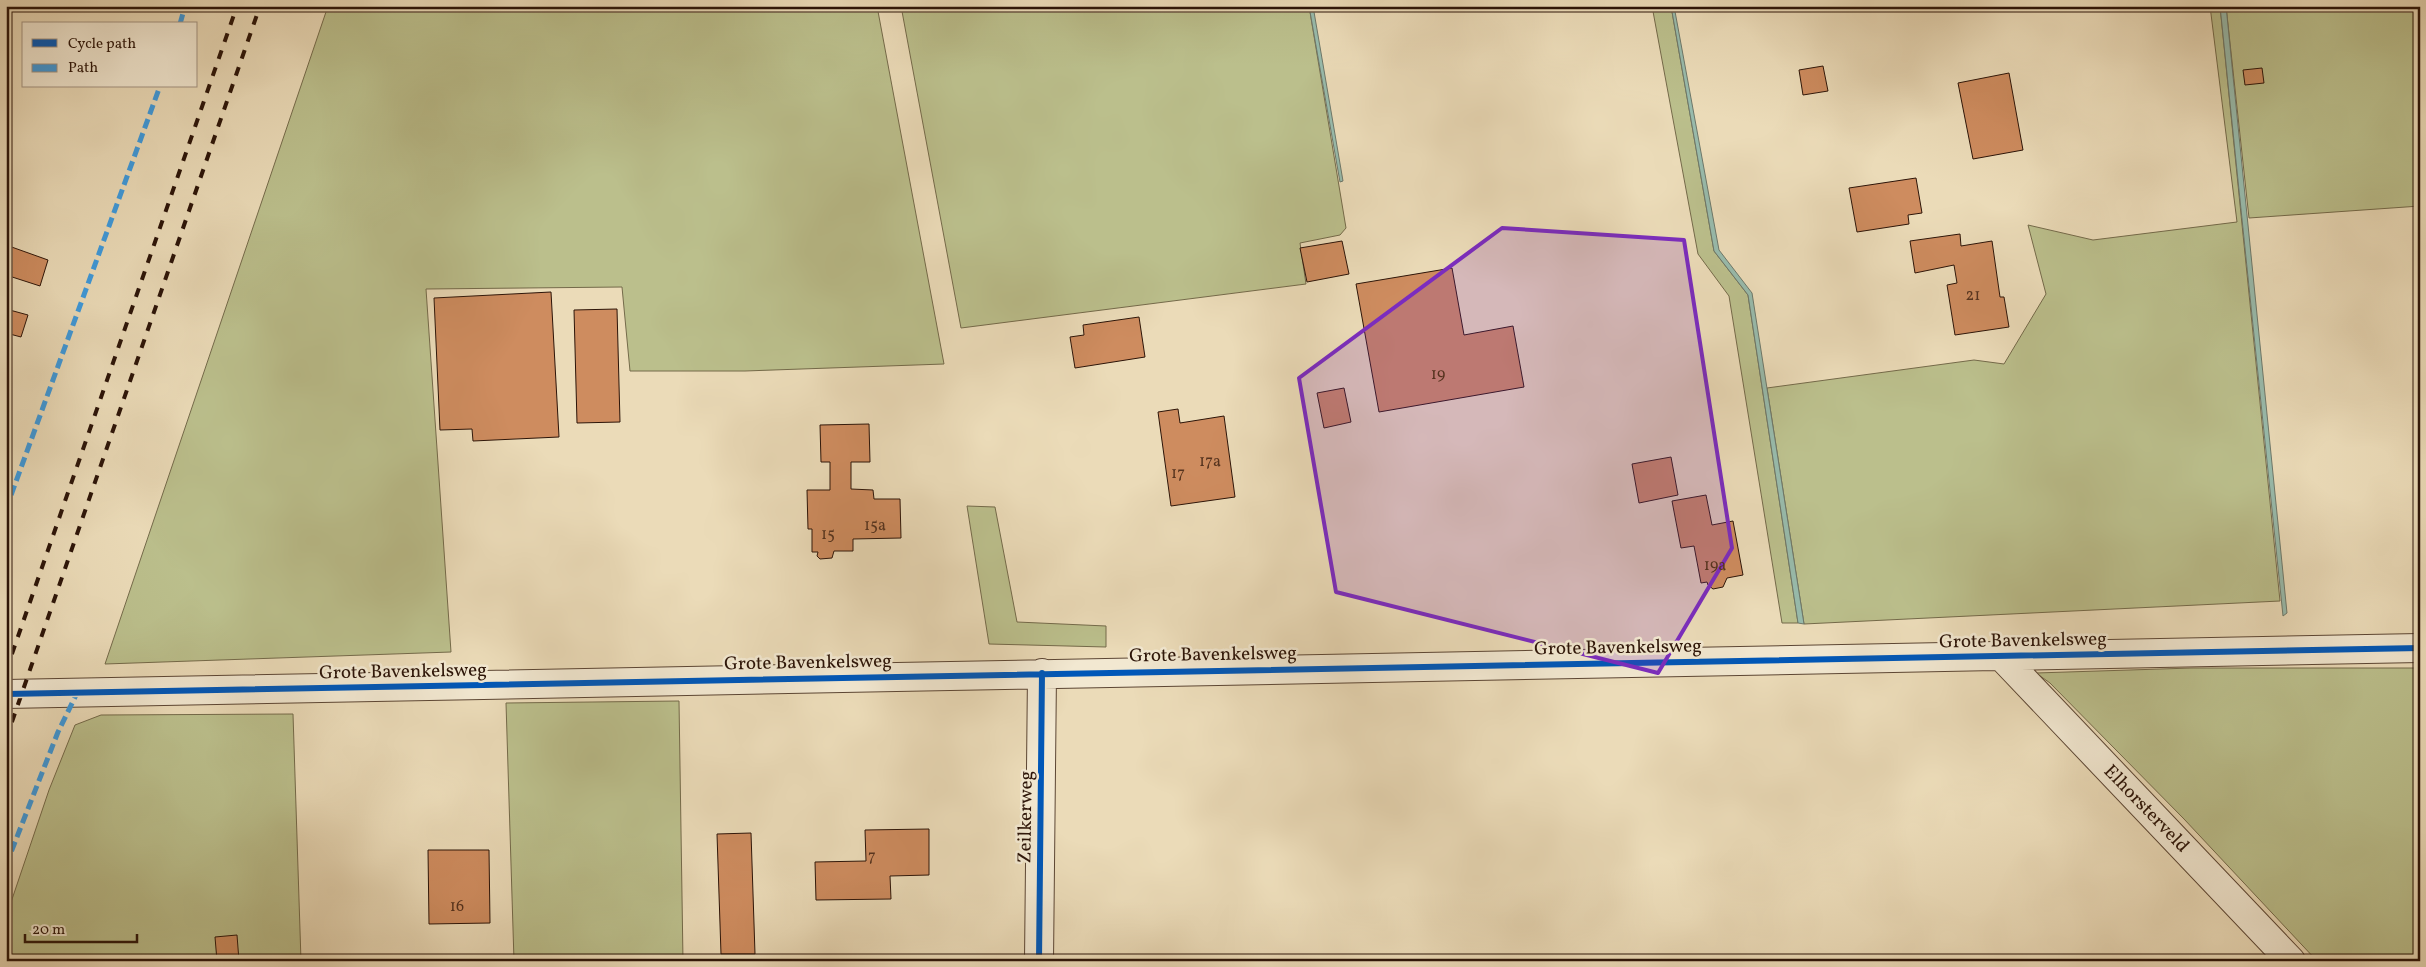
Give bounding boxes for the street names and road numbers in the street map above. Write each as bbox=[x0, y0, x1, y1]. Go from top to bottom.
street label: Grote Bavenkelsweg bbox=[1939, 627, 2107, 655]
street label: Grote Bavenkelsweg bbox=[1534, 634, 1702, 662]
street label: Grote Bavenkelsweg bbox=[1129, 641, 1297, 669]
street label: Grote Bavenkelsweg bbox=[724, 649, 892, 677]
street label: Grote Bavenkelsweg bbox=[319, 658, 487, 686]
street label: Elhorsterveld bbox=[2097, 759, 2195, 859]
street label: Zeilkerweg bbox=[1012, 770, 1040, 864]

